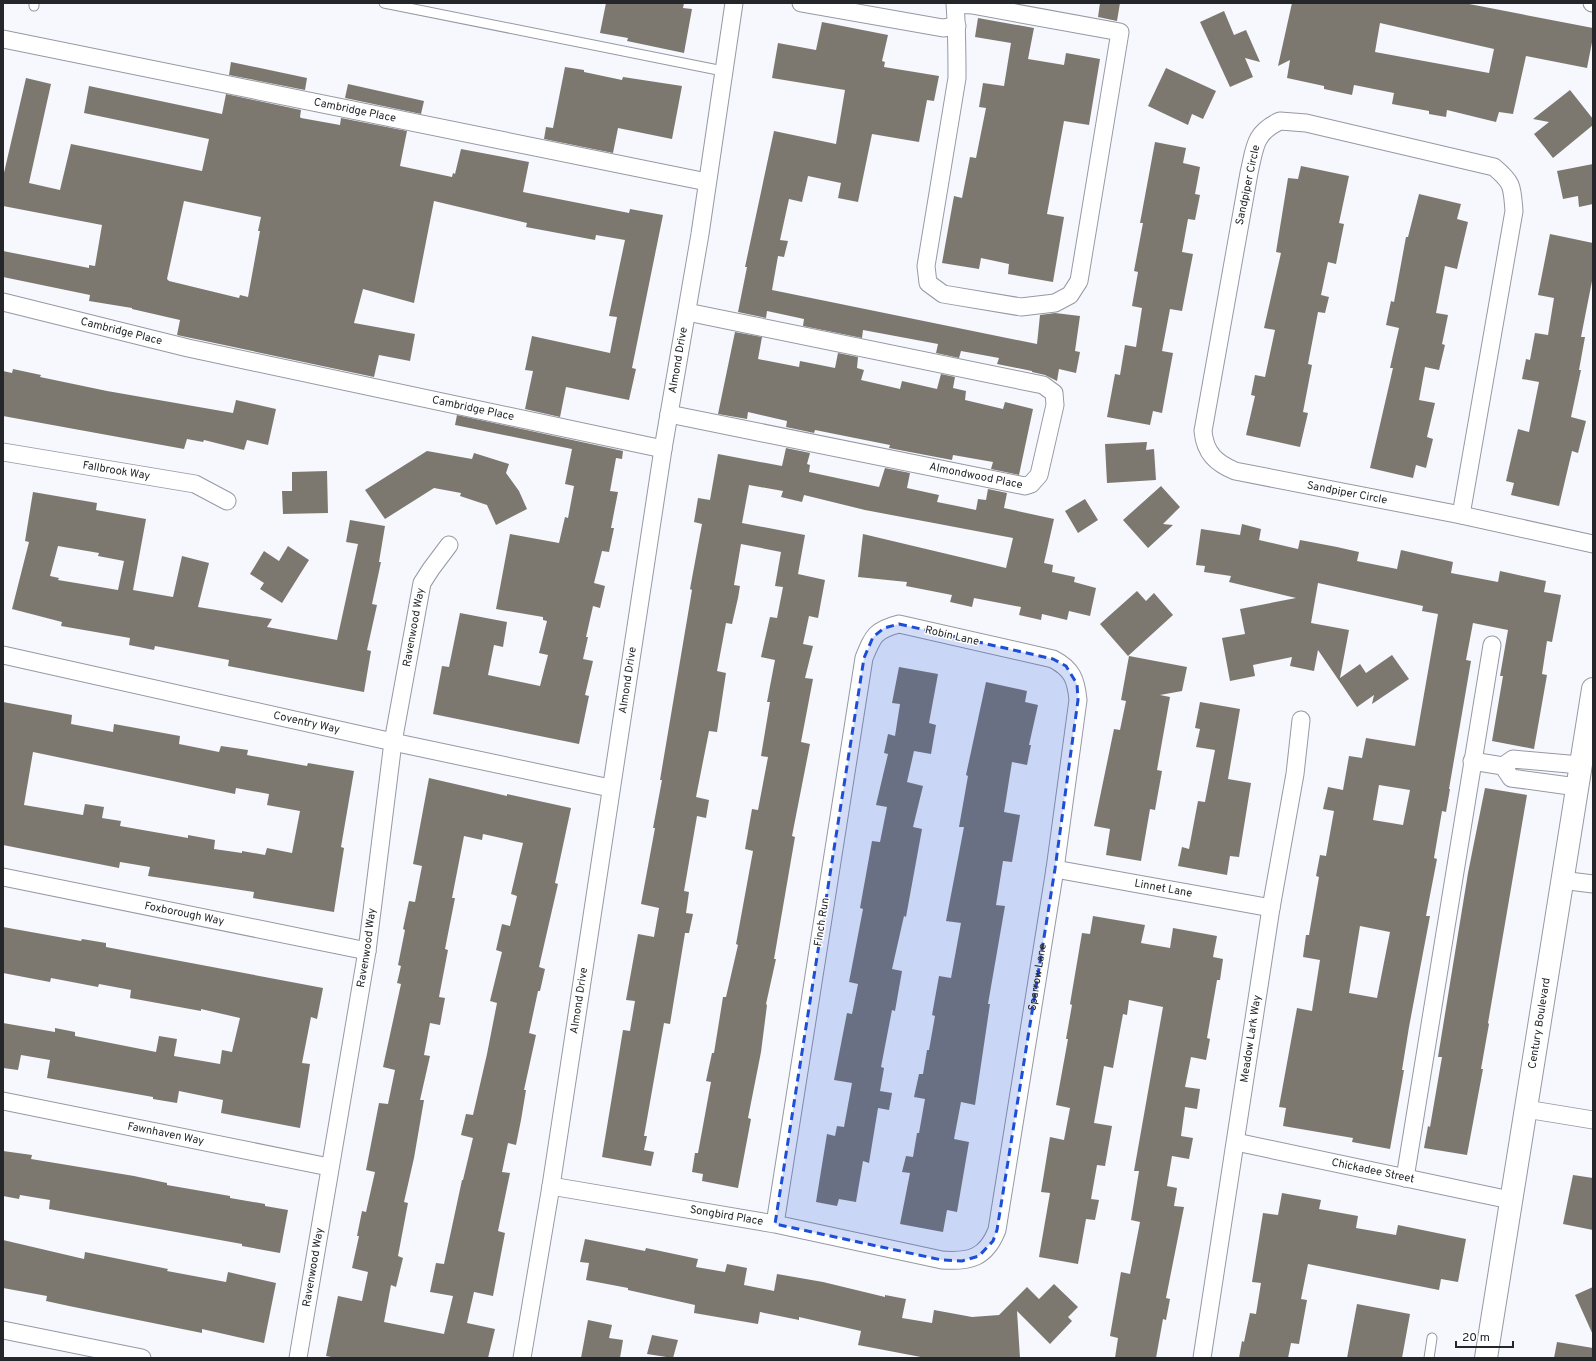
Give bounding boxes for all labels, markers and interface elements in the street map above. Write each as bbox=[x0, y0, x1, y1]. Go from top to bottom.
street label: Cambridge Place bbox=[312, 95, 397, 126]
street label: Sandpiper Circle bbox=[1233, 144, 1263, 226]
street label: Cambridge Place bbox=[79, 315, 164, 348]
street label: Almond Drive bbox=[666, 326, 691, 394]
street label: Cambridge Place bbox=[431, 393, 515, 424]
street label: Fallbrook Way bbox=[82, 458, 151, 483]
street label: Almondwood Place bbox=[928, 460, 1024, 492]
street label: Sandpiper Circle bbox=[1306, 478, 1388, 508]
street label: Ravenwood Way bbox=[400, 586, 428, 668]
street label: Robin Lane bbox=[923, 623, 981, 649]
street label: Almond Drive bbox=[616, 646, 640, 714]
street label: Coventry Way bbox=[272, 709, 341, 737]
street label: Linnet Lane bbox=[1133, 876, 1193, 901]
street label: Finch Run bbox=[811, 897, 833, 947]
street label: Foxborough Way bbox=[143, 899, 226, 929]
street label: Ravenwood Way bbox=[354, 907, 379, 989]
street label: Sparrow Lane bbox=[1025, 942, 1050, 1012]
street label: Almond Drive bbox=[567, 966, 591, 1035]
street label: Century Boulevard bbox=[1525, 977, 1554, 1070]
street label: Meadow Lark Way bbox=[1237, 994, 1265, 1084]
street label: Fawnhaven Way bbox=[126, 1119, 205, 1149]
street label: Chickadee Street bbox=[1330, 1155, 1416, 1187]
street label: Songbird Place bbox=[689, 1203, 764, 1229]
street label: Ravenwood Way bbox=[300, 1226, 327, 1308]
scale bar bbox=[1456, 1323, 1513, 1349]
text: 20 m bbox=[1462, 1330, 1490, 1346]

